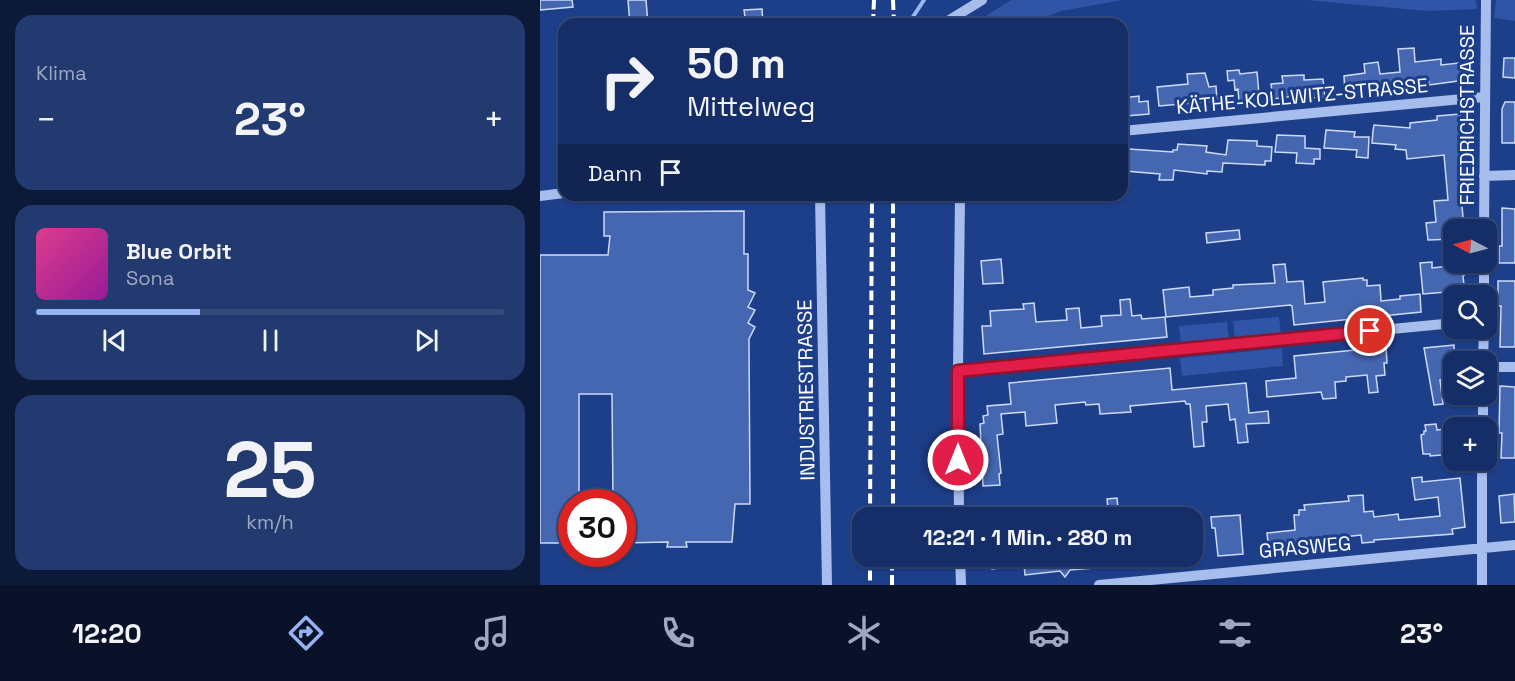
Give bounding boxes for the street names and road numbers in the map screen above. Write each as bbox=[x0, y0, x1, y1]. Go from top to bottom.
street label: FRIEDRICHSTRASSE bbox=[1454, 25, 1480, 205]
street label: KÄTHE-KOLLWITZ-STRASSE bbox=[1175, 72, 1429, 120]
street label: INDUSTRIESTRASSE bbox=[791, 299, 821, 481]
street label: GRASWEG bbox=[1258, 530, 1352, 564]

